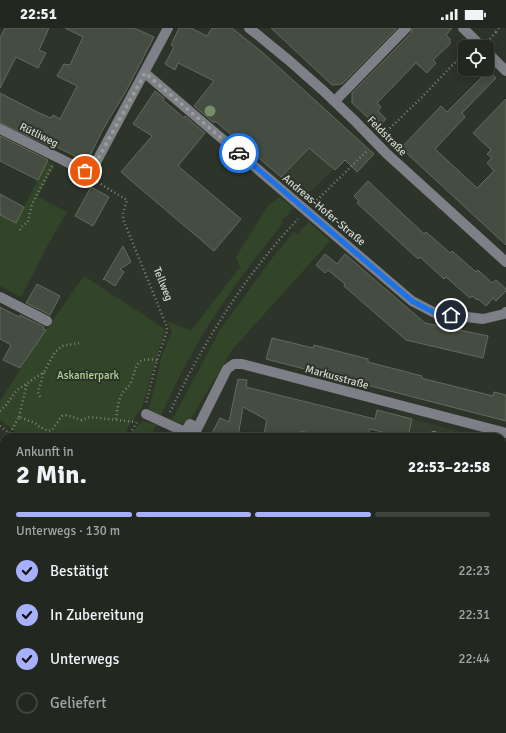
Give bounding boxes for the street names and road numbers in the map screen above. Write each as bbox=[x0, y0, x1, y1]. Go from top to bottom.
street label: Feldstraße bbox=[365, 114, 409, 158]
street label: Rütliweg bbox=[18, 120, 61, 150]
street label: Andreas-Hofer-Straße bbox=[280, 172, 368, 248]
street label: Tellweg bbox=[150, 265, 176, 303]
street label: Markusstraße bbox=[304, 362, 370, 392]

